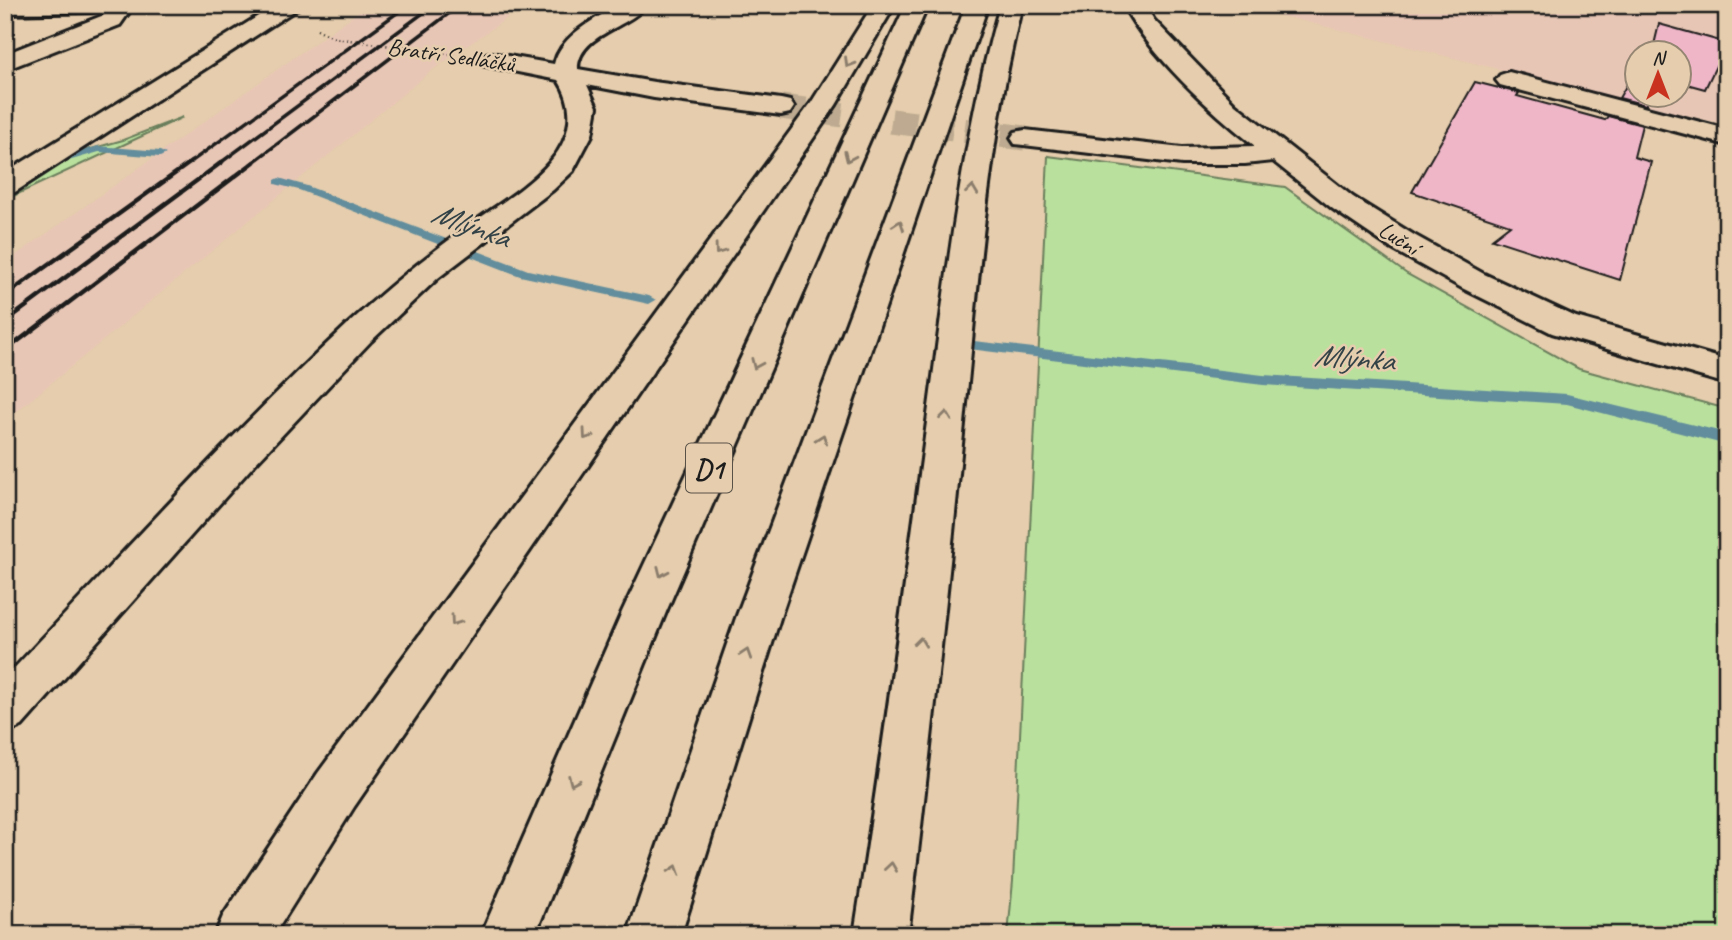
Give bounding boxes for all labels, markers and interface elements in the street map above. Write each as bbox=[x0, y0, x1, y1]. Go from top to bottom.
street label: Bratří Sedláčků bbox=[386, 31, 518, 79]
north arrow bbox=[1624, 38, 1694, 108]
text: N bbox=[1652, 46, 1667, 70]
one-way arrow bbox=[844, 56, 857, 69]
one-way arrow bbox=[843, 150, 857, 162]
one-way arrow bbox=[965, 184, 980, 195]
water label: Mlýnka bbox=[426, 192, 518, 258]
street label: Luční bbox=[1373, 214, 1429, 264]
one-way arrow bbox=[891, 220, 905, 232]
one-way arrow bbox=[715, 242, 727, 255]
water label: Mlýnka bbox=[1313, 334, 1398, 381]
one-way arrow bbox=[750, 357, 764, 370]
one-way arrow bbox=[939, 410, 954, 421]
one-way arrow bbox=[583, 427, 595, 440]
one-way arrow bbox=[814, 434, 828, 446]
road number: D1 bbox=[686, 444, 732, 492]
one-way arrow bbox=[656, 565, 670, 577]
one-way arrow bbox=[451, 613, 463, 626]
one-way arrow bbox=[912, 636, 927, 647]
one-way arrow bbox=[738, 648, 753, 660]
one-way arrow bbox=[567, 774, 581, 786]
one-way arrow bbox=[883, 861, 898, 873]
one-way arrow bbox=[667, 864, 681, 877]

